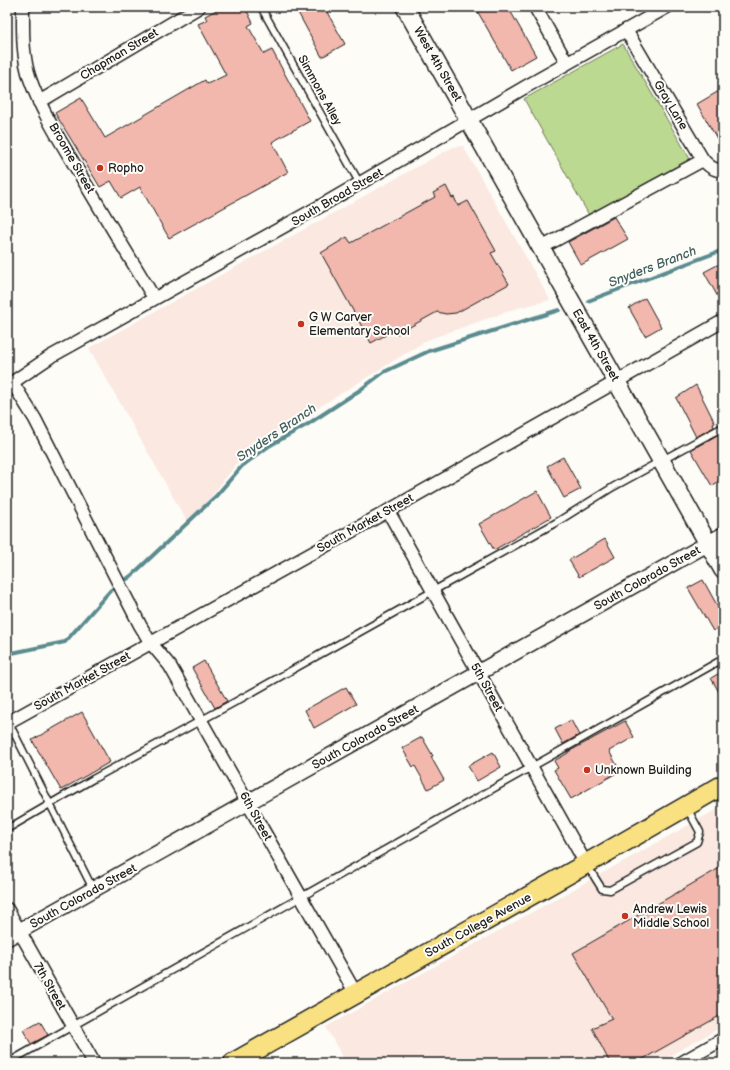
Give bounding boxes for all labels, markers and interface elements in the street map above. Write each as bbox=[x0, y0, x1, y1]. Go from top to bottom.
street label: West 4th Street bbox=[410, 24, 465, 105]
street label: Chapman Street bbox=[78, 25, 161, 84]
street label: Simmons Alley bbox=[294, 53, 345, 128]
street label: Gray Lane bbox=[650, 78, 691, 133]
street label: Broome Street bbox=[45, 120, 98, 196]
place label: Ropho bbox=[108, 161, 144, 176]
marker: Ropho bbox=[95, 163, 105, 173]
street label: South Broad Street bbox=[289, 165, 386, 230]
water label: Snyders Branch bbox=[606, 243, 699, 291]
street label: East 4th Street bbox=[569, 306, 623, 384]
place label: G W Carver Elementary School bbox=[309, 310, 410, 339]
marker: G W Carver Elementary School bbox=[296, 319, 306, 329]
water label: Snyders Branch bbox=[234, 400, 319, 465]
street label: South Market Street bbox=[314, 491, 416, 556]
street label: South Colorado Street bbox=[591, 543, 703, 614]
street label: South Market Street bbox=[31, 649, 133, 714]
street label: 5th Street bbox=[467, 660, 506, 714]
street label: South Colorado Street bbox=[309, 702, 421, 773]
place label: Unknown Building bbox=[595, 763, 692, 778]
marker: Unknown Building bbox=[582, 765, 592, 775]
street label: 6th Street bbox=[236, 789, 275, 844]
street label: South Colorado Street bbox=[27, 861, 139, 932]
street label: South College Avenue bbox=[422, 890, 534, 961]
place label: Andrew Lewis Middle School bbox=[633, 902, 709, 931]
marker: Andrew Lewis Middle School bbox=[620, 911, 630, 921]
street label: 7th Street bbox=[30, 960, 69, 1013]

